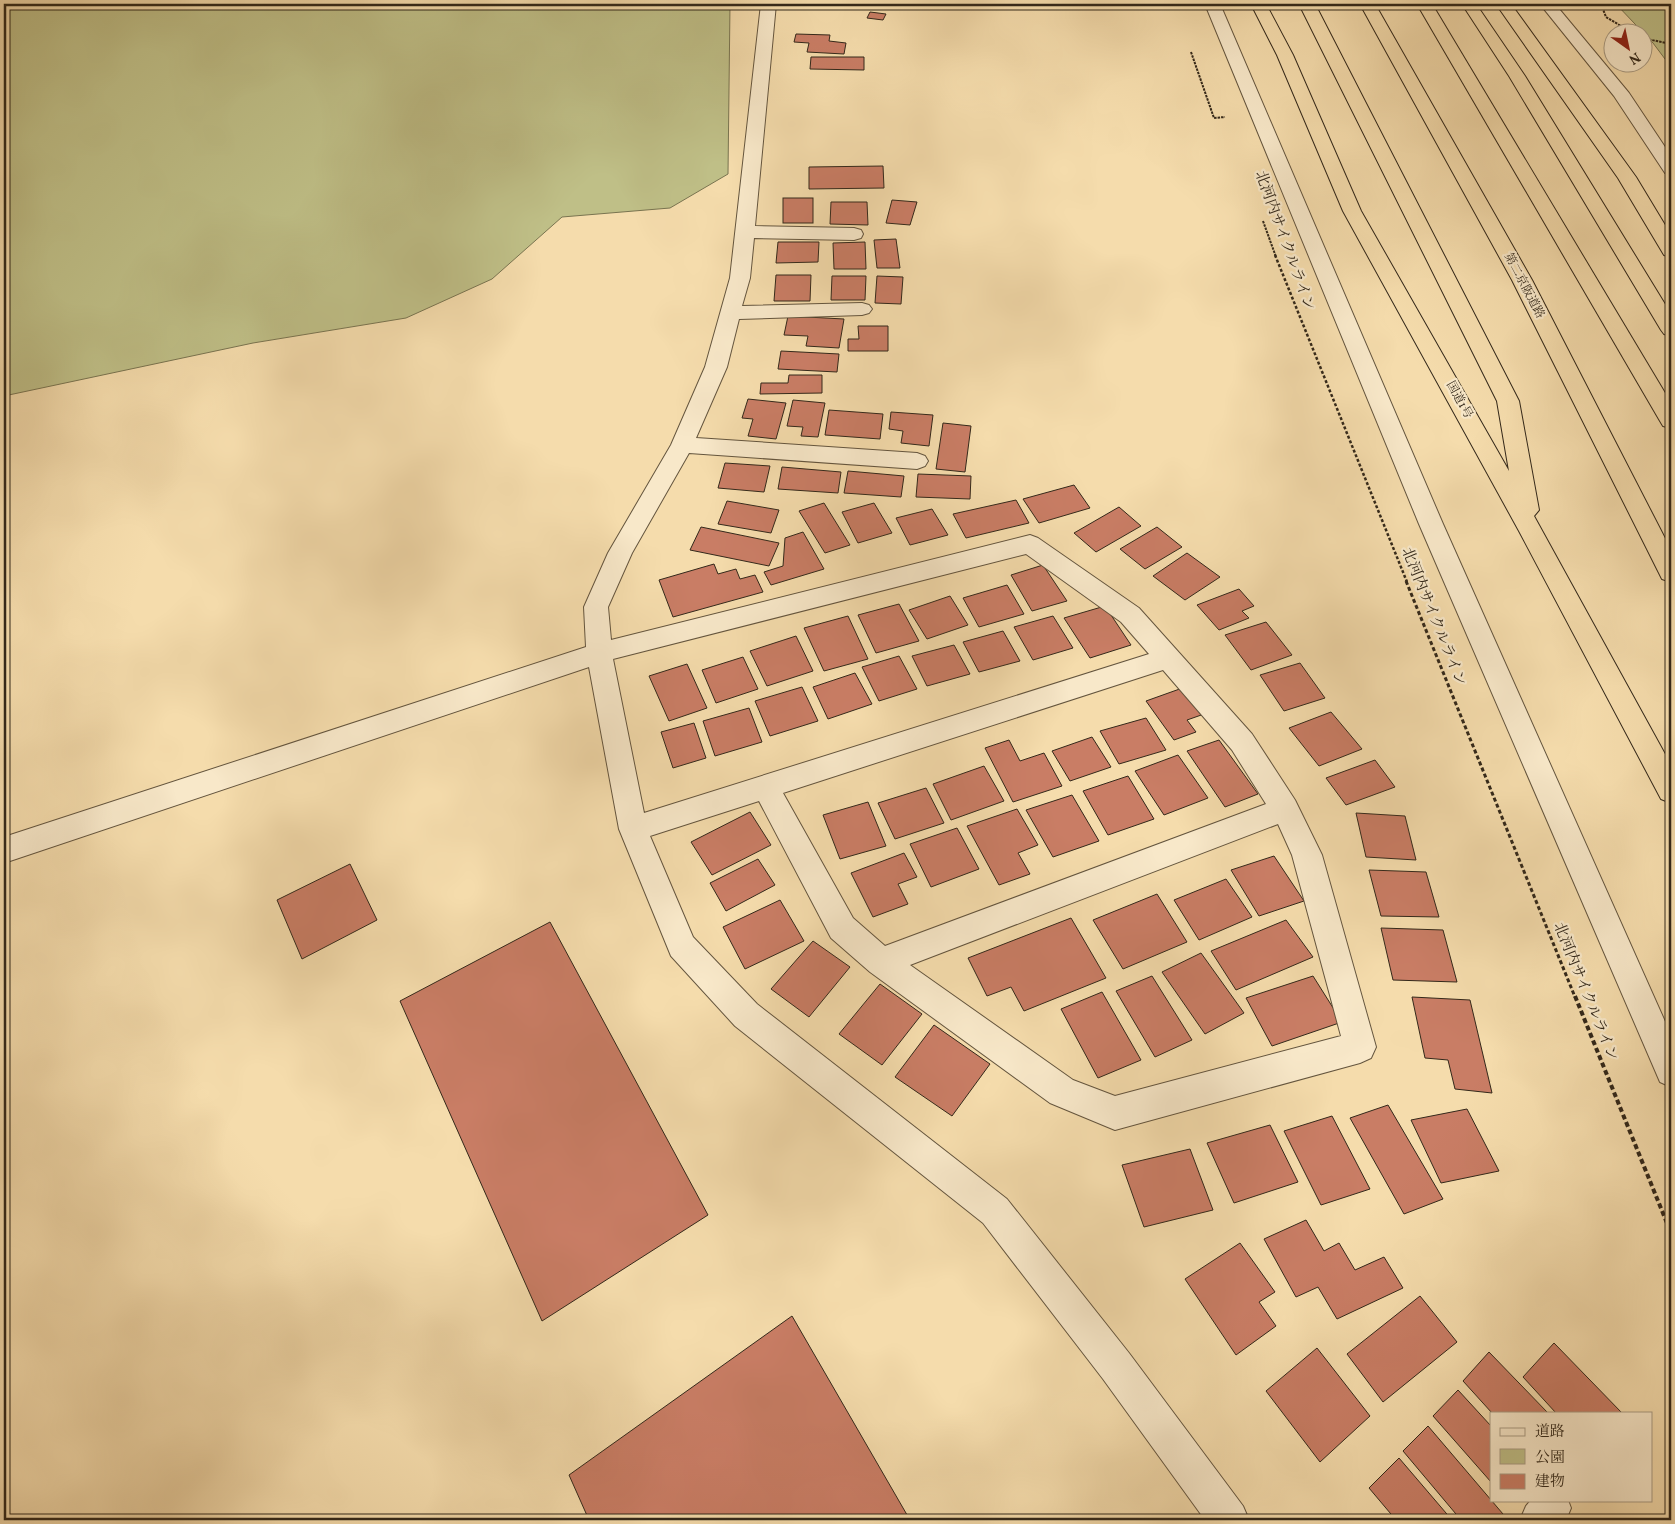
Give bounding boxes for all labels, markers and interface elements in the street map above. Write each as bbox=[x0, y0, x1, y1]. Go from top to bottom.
north arrow bbox=[1602, 22, 1652, 72]
text: N bbox=[1625, 47, 1644, 68]
street label: 北河内サイクルライン bbox=[1249, 168, 1319, 314]
street label: 第二京阪道路 bbox=[1500, 250, 1548, 322]
street label: 国道1号 bbox=[1442, 378, 1476, 422]
street label: 北河内サイクルライン bbox=[1396, 545, 1470, 689]
street label: 北河内サイクルライン bbox=[1548, 920, 1622, 1064]
legend bbox=[1490, 1412, 1652, 1502]
text: 道路 bbox=[1535, 1422, 1565, 1443]
text: 公園 bbox=[1535, 1448, 1565, 1469]
text: 建物 bbox=[1535, 1472, 1565, 1493]

